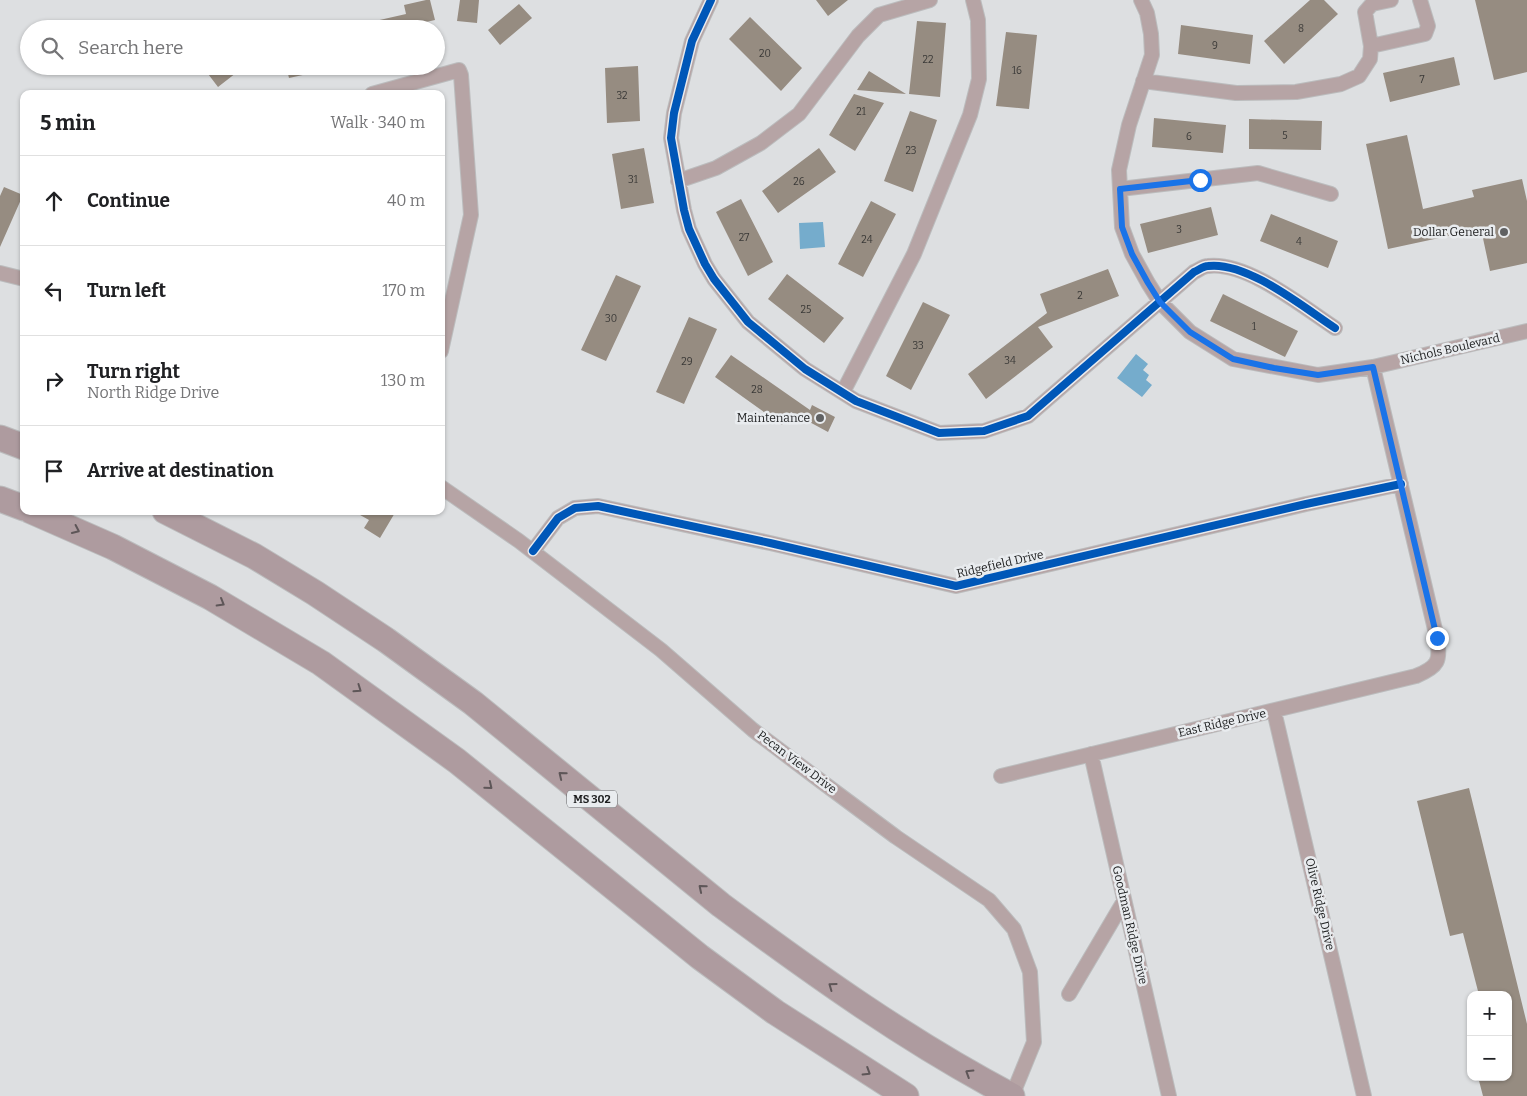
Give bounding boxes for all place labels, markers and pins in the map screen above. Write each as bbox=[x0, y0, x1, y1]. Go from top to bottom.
place label: Dollar General bbox=[1413, 225, 1495, 239]
marker: Dollar General bbox=[1498, 226, 1510, 238]
place label: Maintenance bbox=[737, 411, 810, 425]
marker: Maintenance bbox=[814, 412, 826, 424]

